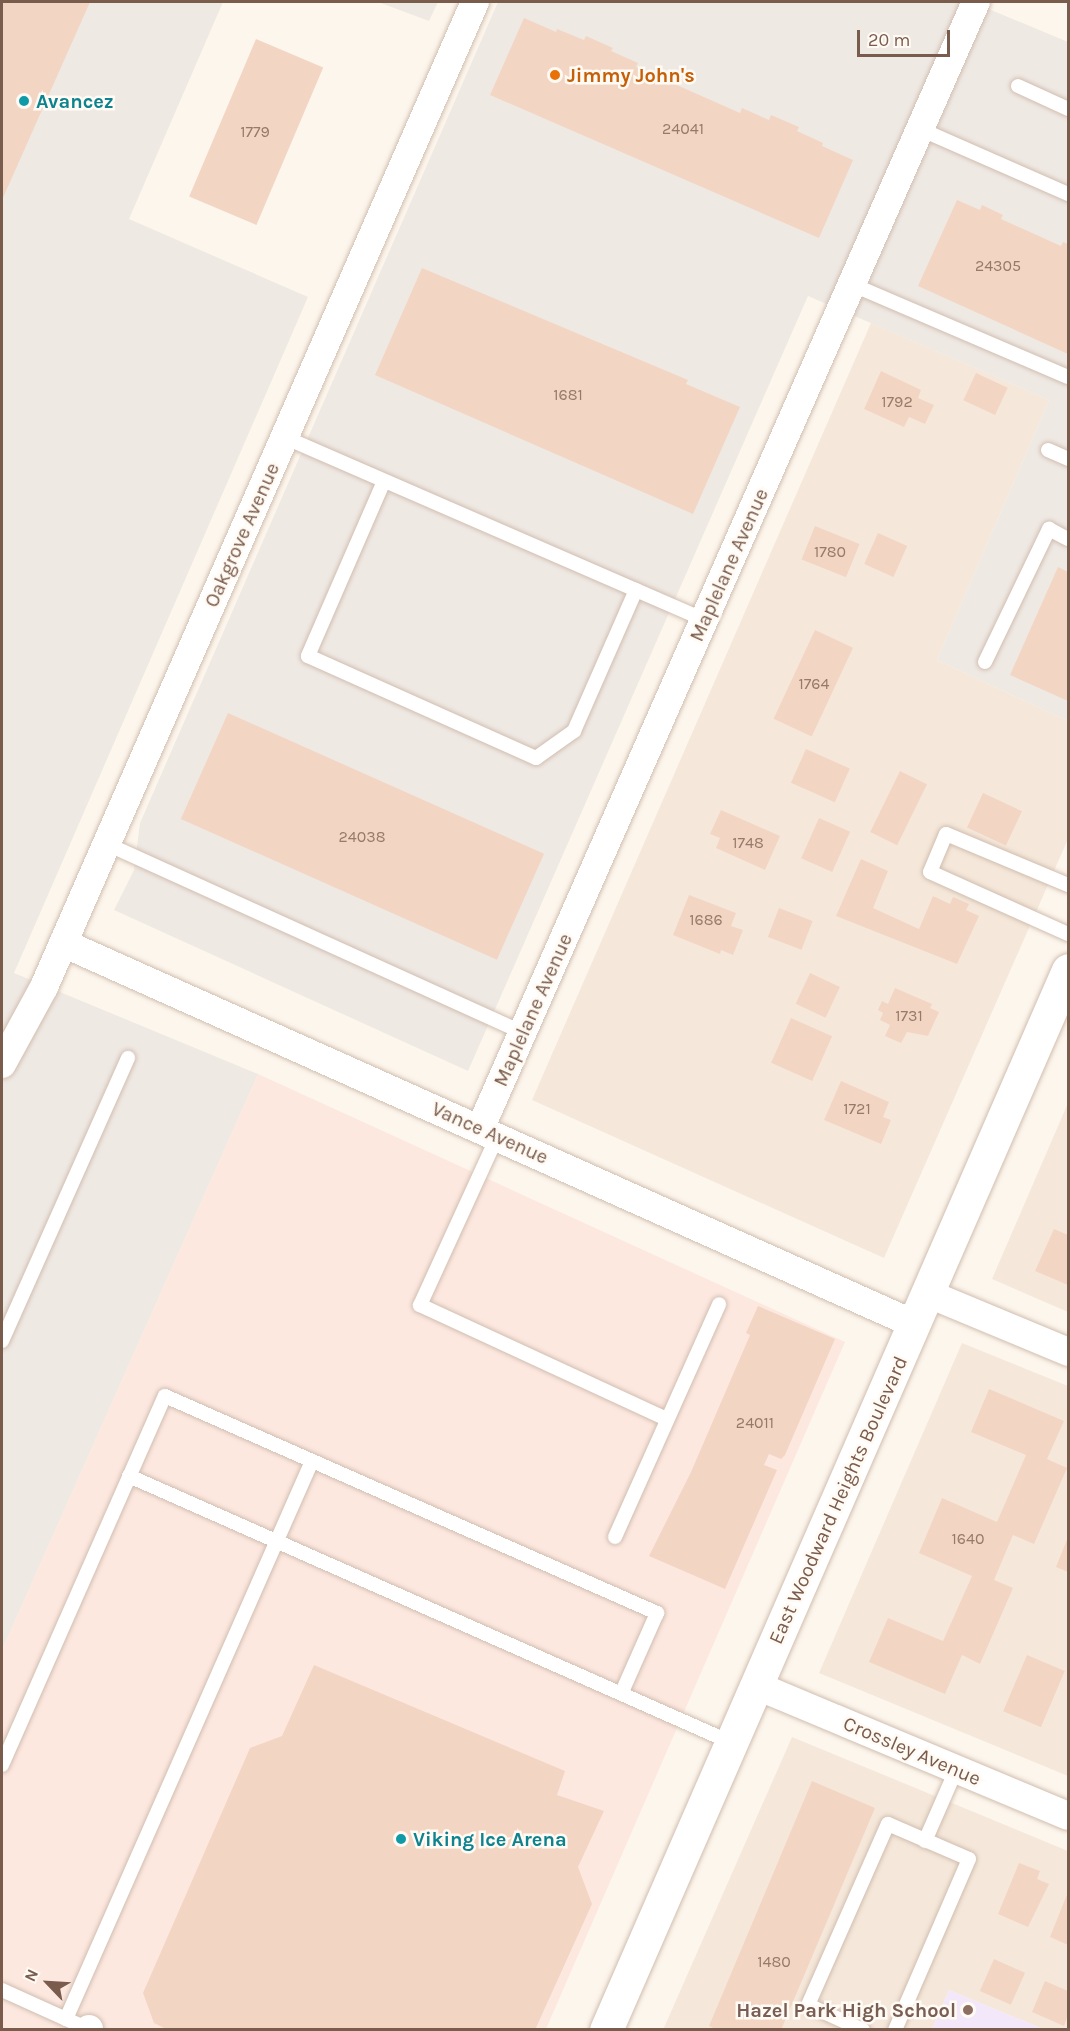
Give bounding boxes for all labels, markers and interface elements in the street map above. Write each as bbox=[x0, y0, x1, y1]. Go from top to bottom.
scale bar bbox=[860, 18, 953, 56]
text: 20 m bbox=[868, 29, 910, 51]
place label: Jimmy John's bbox=[567, 63, 695, 87]
marker: Jimmy John's bbox=[548, 68, 562, 82]
place label: Avancez bbox=[36, 89, 114, 113]
marker: Avancez bbox=[17, 94, 31, 108]
house number: 24041 bbox=[662, 119, 704, 139]
house number: 1779 bbox=[240, 122, 270, 142]
house number: 24305 bbox=[975, 256, 1021, 276]
house number: 1681 bbox=[553, 385, 583, 405]
house number: 1792 bbox=[881, 392, 913, 412]
street label: Oakgrove Avenue bbox=[199, 459, 285, 611]
street label: Maplelane Avenue bbox=[684, 485, 774, 645]
house number: 1780 bbox=[814, 542, 846, 562]
house number: 1764 bbox=[799, 674, 829, 694]
house number: 24038 bbox=[339, 827, 385, 847]
house number: 1748 bbox=[732, 833, 764, 853]
house number: 1686 bbox=[689, 910, 723, 930]
street label: Maplelane Avenue bbox=[488, 930, 578, 1090]
house number: 1731 bbox=[895, 1006, 923, 1026]
street label: Vance Avenue bbox=[428, 1097, 552, 1169]
house number: 1721 bbox=[843, 1099, 871, 1119]
street label: East Woodward Heights Boulevard bbox=[763, 1352, 913, 1648]
house number: 24011 bbox=[736, 1413, 774, 1433]
house number: 1640 bbox=[952, 1529, 984, 1549]
street label: Crossley Avenue bbox=[840, 1711, 984, 1791]
place label: Viking Ice Arena bbox=[413, 1827, 567, 1851]
marker: Viking Ice Arena bbox=[394, 1832, 408, 1846]
house number: 1480 bbox=[757, 1952, 791, 1972]
north arrow bbox=[18, 1953, 78, 2013]
text: N bbox=[20, 1966, 42, 1984]
place label: Hazel Park High School bbox=[736, 1998, 956, 2022]
marker: Hazel Park High School bbox=[961, 2003, 975, 2017]

